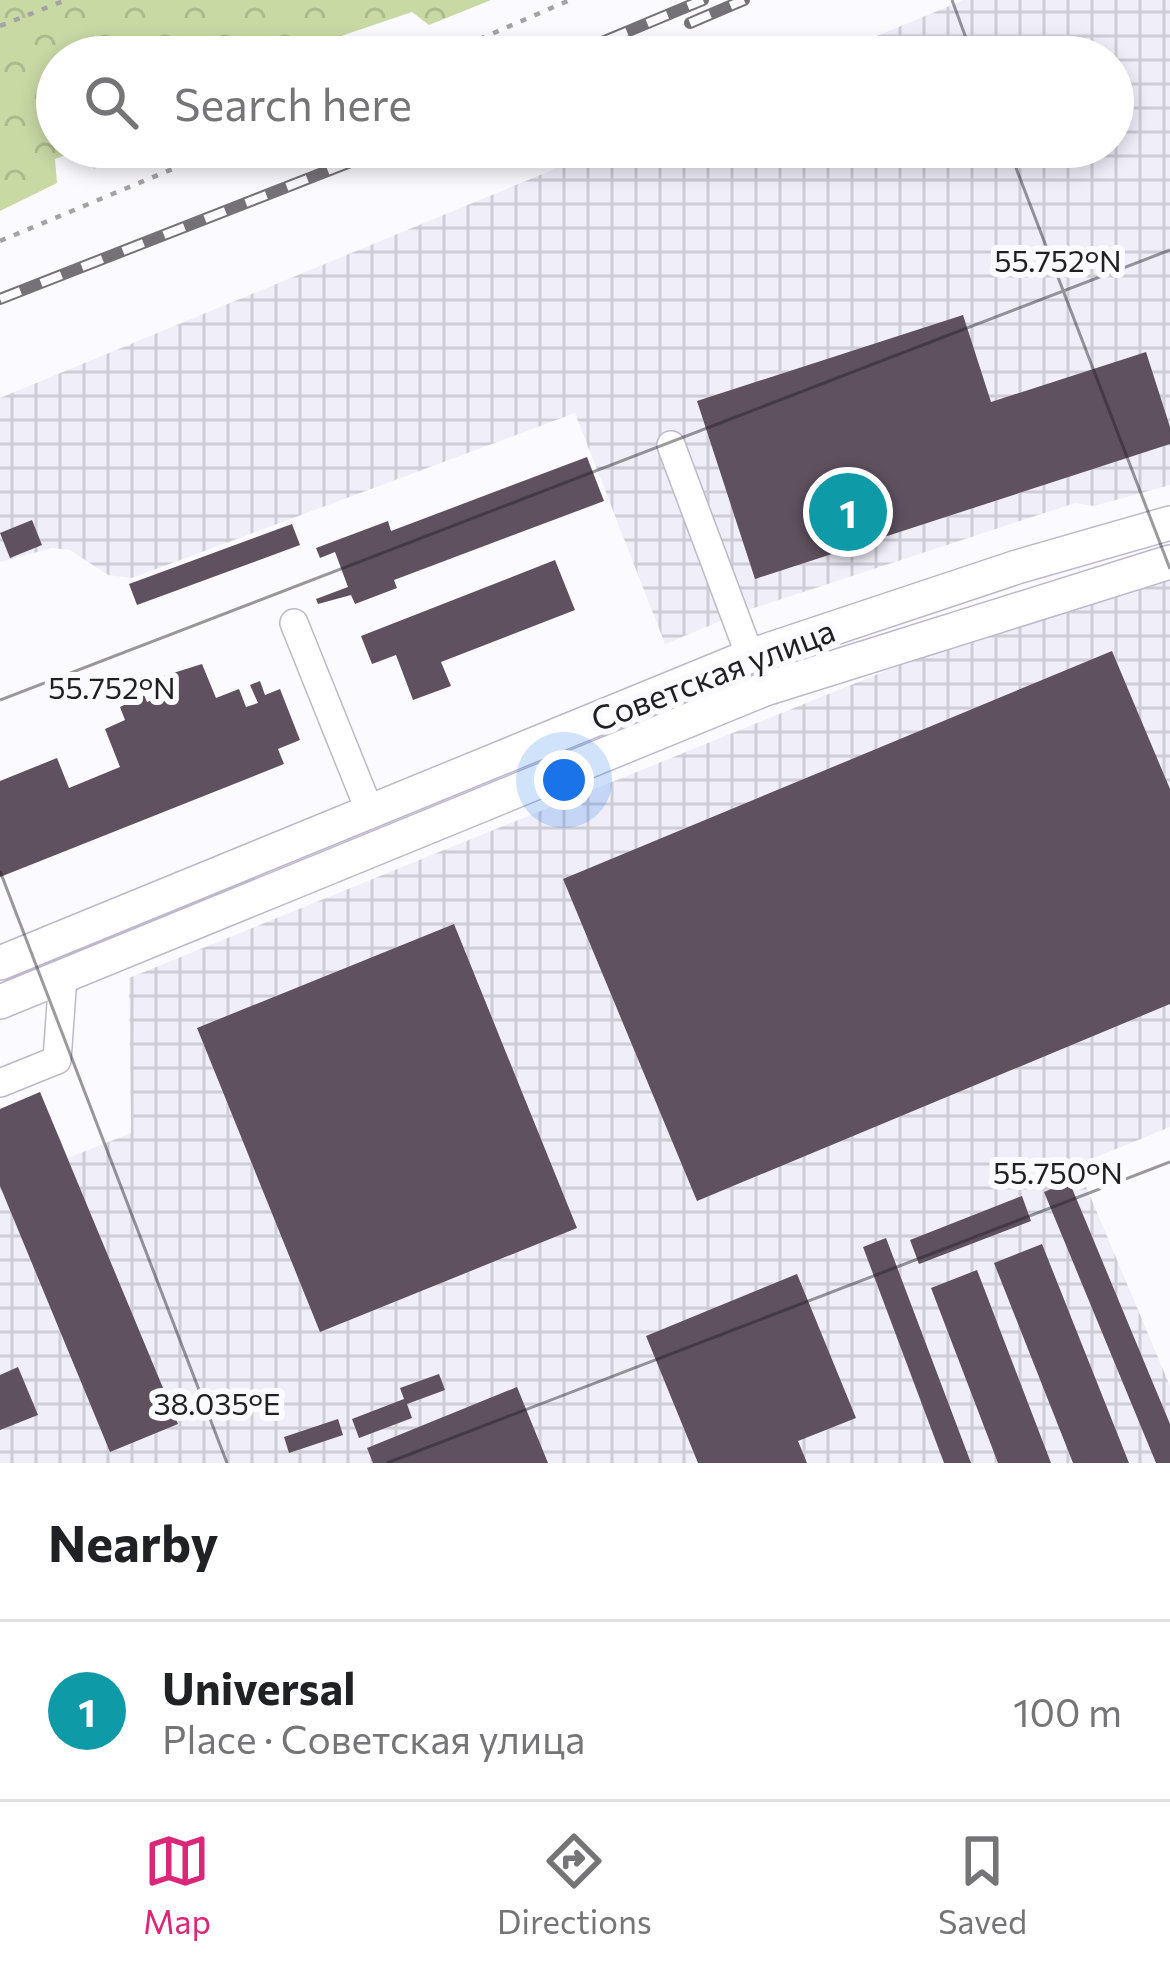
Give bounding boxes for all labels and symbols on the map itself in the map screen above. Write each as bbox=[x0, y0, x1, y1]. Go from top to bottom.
text: 55.752°N bbox=[994, 241, 1122, 278]
pin: 1 bbox=[809, 467, 887, 557]
street label: Советская улица bbox=[585, 608, 840, 739]
text: 55.752°N bbox=[48, 668, 176, 705]
your location bbox=[534, 750, 594, 810]
text: 55.750°N bbox=[993, 1153, 1123, 1190]
text: 38.035°E bbox=[153, 1384, 281, 1421]

